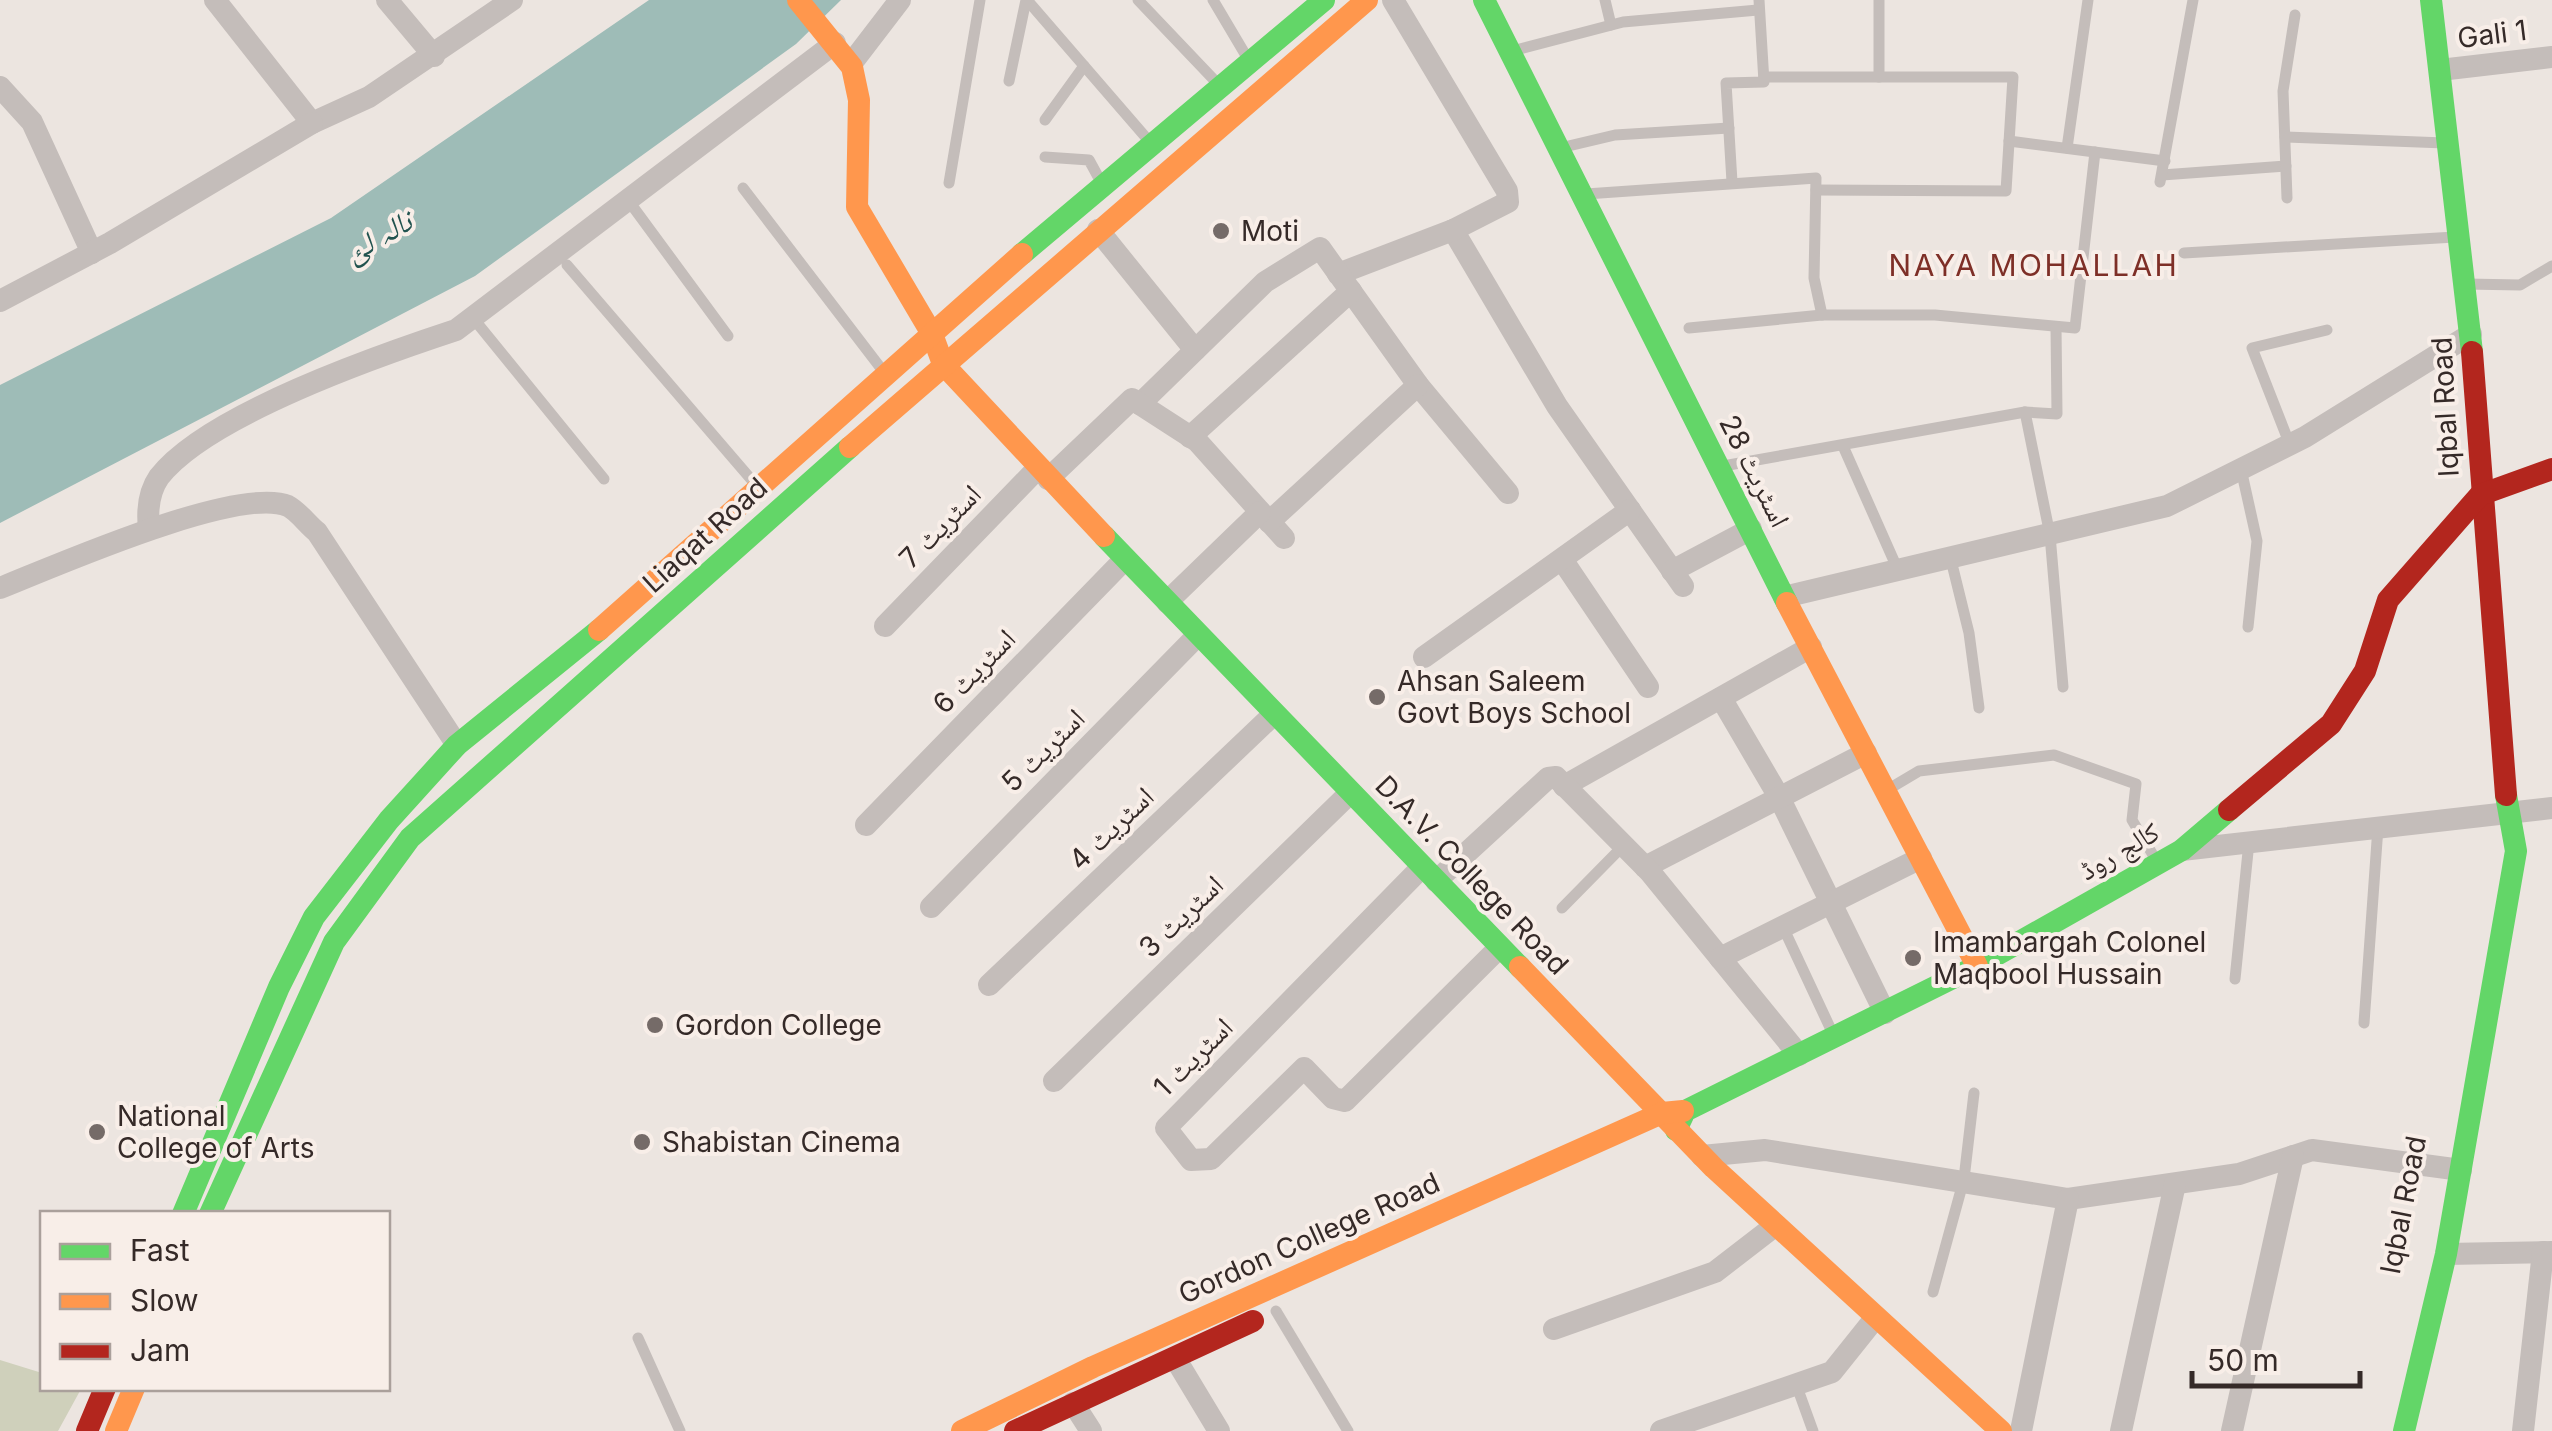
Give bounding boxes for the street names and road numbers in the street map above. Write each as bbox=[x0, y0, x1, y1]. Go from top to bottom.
street label: Gali 1 bbox=[2455, 13, 2529, 55]
street label: Iqbal Road bbox=[2424, 336, 2466, 478]
street label: اسٹریٹ 28 bbox=[1712, 409, 1798, 533]
street label: Liaqat Road bbox=[636, 470, 774, 600]
street label: اسٹریٹ 7 bbox=[892, 477, 988, 575]
street label: اسٹریٹ 6 bbox=[926, 622, 1022, 720]
street label: اسٹریٹ 5 bbox=[994, 701, 1092, 799]
street label: D.A.V. College Road bbox=[1368, 769, 1576, 981]
street label: اسٹریٹ 4 bbox=[1061, 779, 1161, 877]
street label: کالج روڈ bbox=[2073, 814, 2166, 888]
street label: اسٹریٹ 3 bbox=[1132, 868, 1230, 964]
street label: اسٹریٹ 1 bbox=[1146, 1010, 1240, 1104]
street label: Iqbal Road bbox=[2373, 1133, 2433, 1277]
street label: Gordon College Road bbox=[1173, 1165, 1445, 1311]

